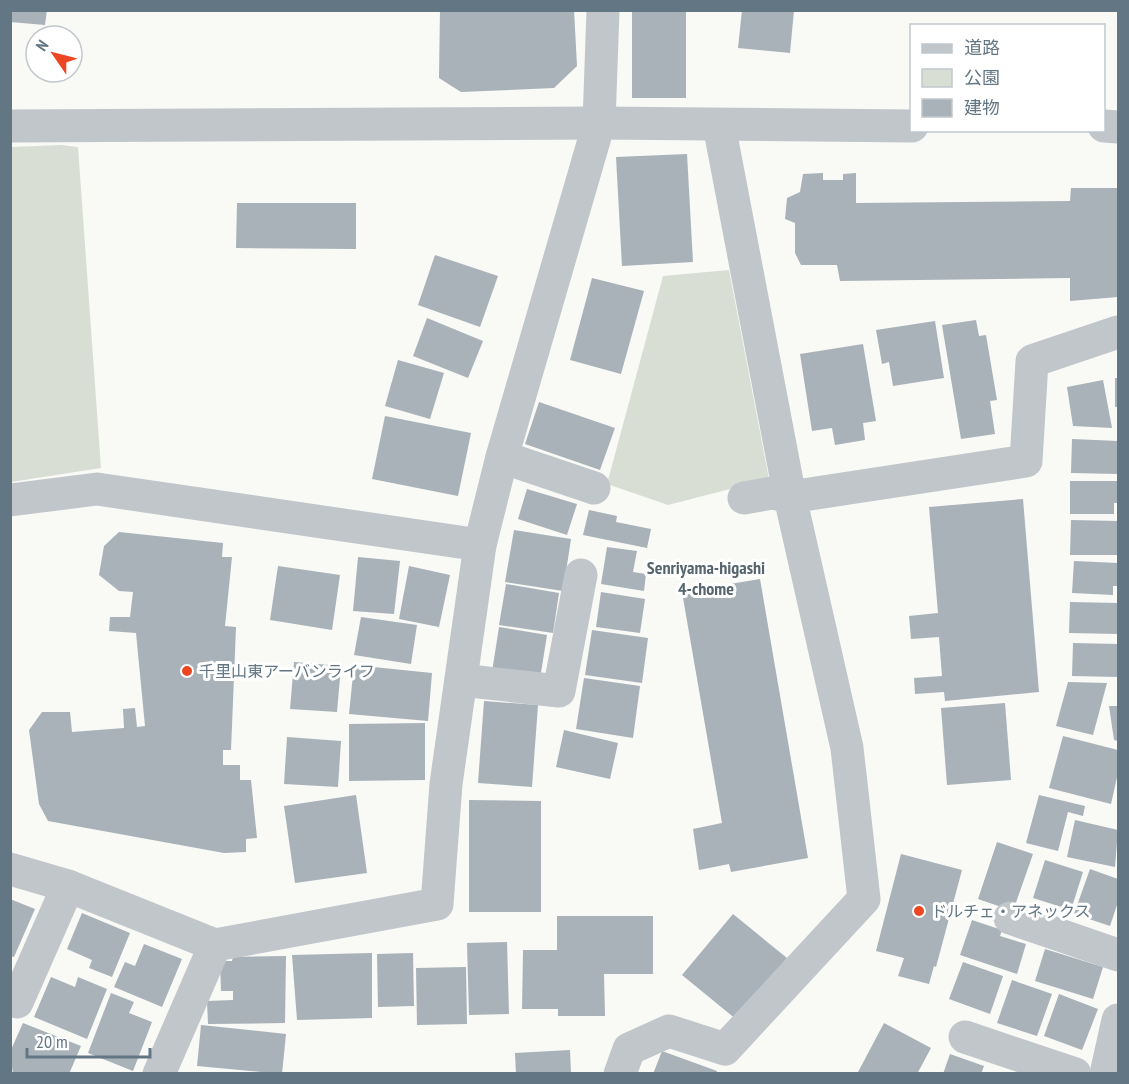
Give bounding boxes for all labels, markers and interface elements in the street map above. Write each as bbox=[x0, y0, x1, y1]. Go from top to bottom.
north arrow bbox=[24, 24, 84, 84]
legend bbox=[910, 24, 1105, 132]
text: N bbox=[31, 36, 52, 55]
text: 道路 bbox=[964, 36, 1000, 59]
text: 公園 bbox=[964, 66, 1000, 89]
text: 建物 bbox=[964, 96, 1000, 119]
district label: Senriyama-higashi 4-chome bbox=[647, 556, 765, 600]
place label: 千里山東アーバンライフ bbox=[199, 661, 375, 681]
marker: 千里山東アーバンライフ bbox=[180, 664, 194, 678]
place label: ドルチェ・アネックス bbox=[931, 901, 1091, 921]
marker: ドルチェ・アネックス bbox=[912, 904, 926, 918]
scale bar bbox=[27, 1021, 150, 1059]
text: 20 m bbox=[36, 1030, 68, 1053]

